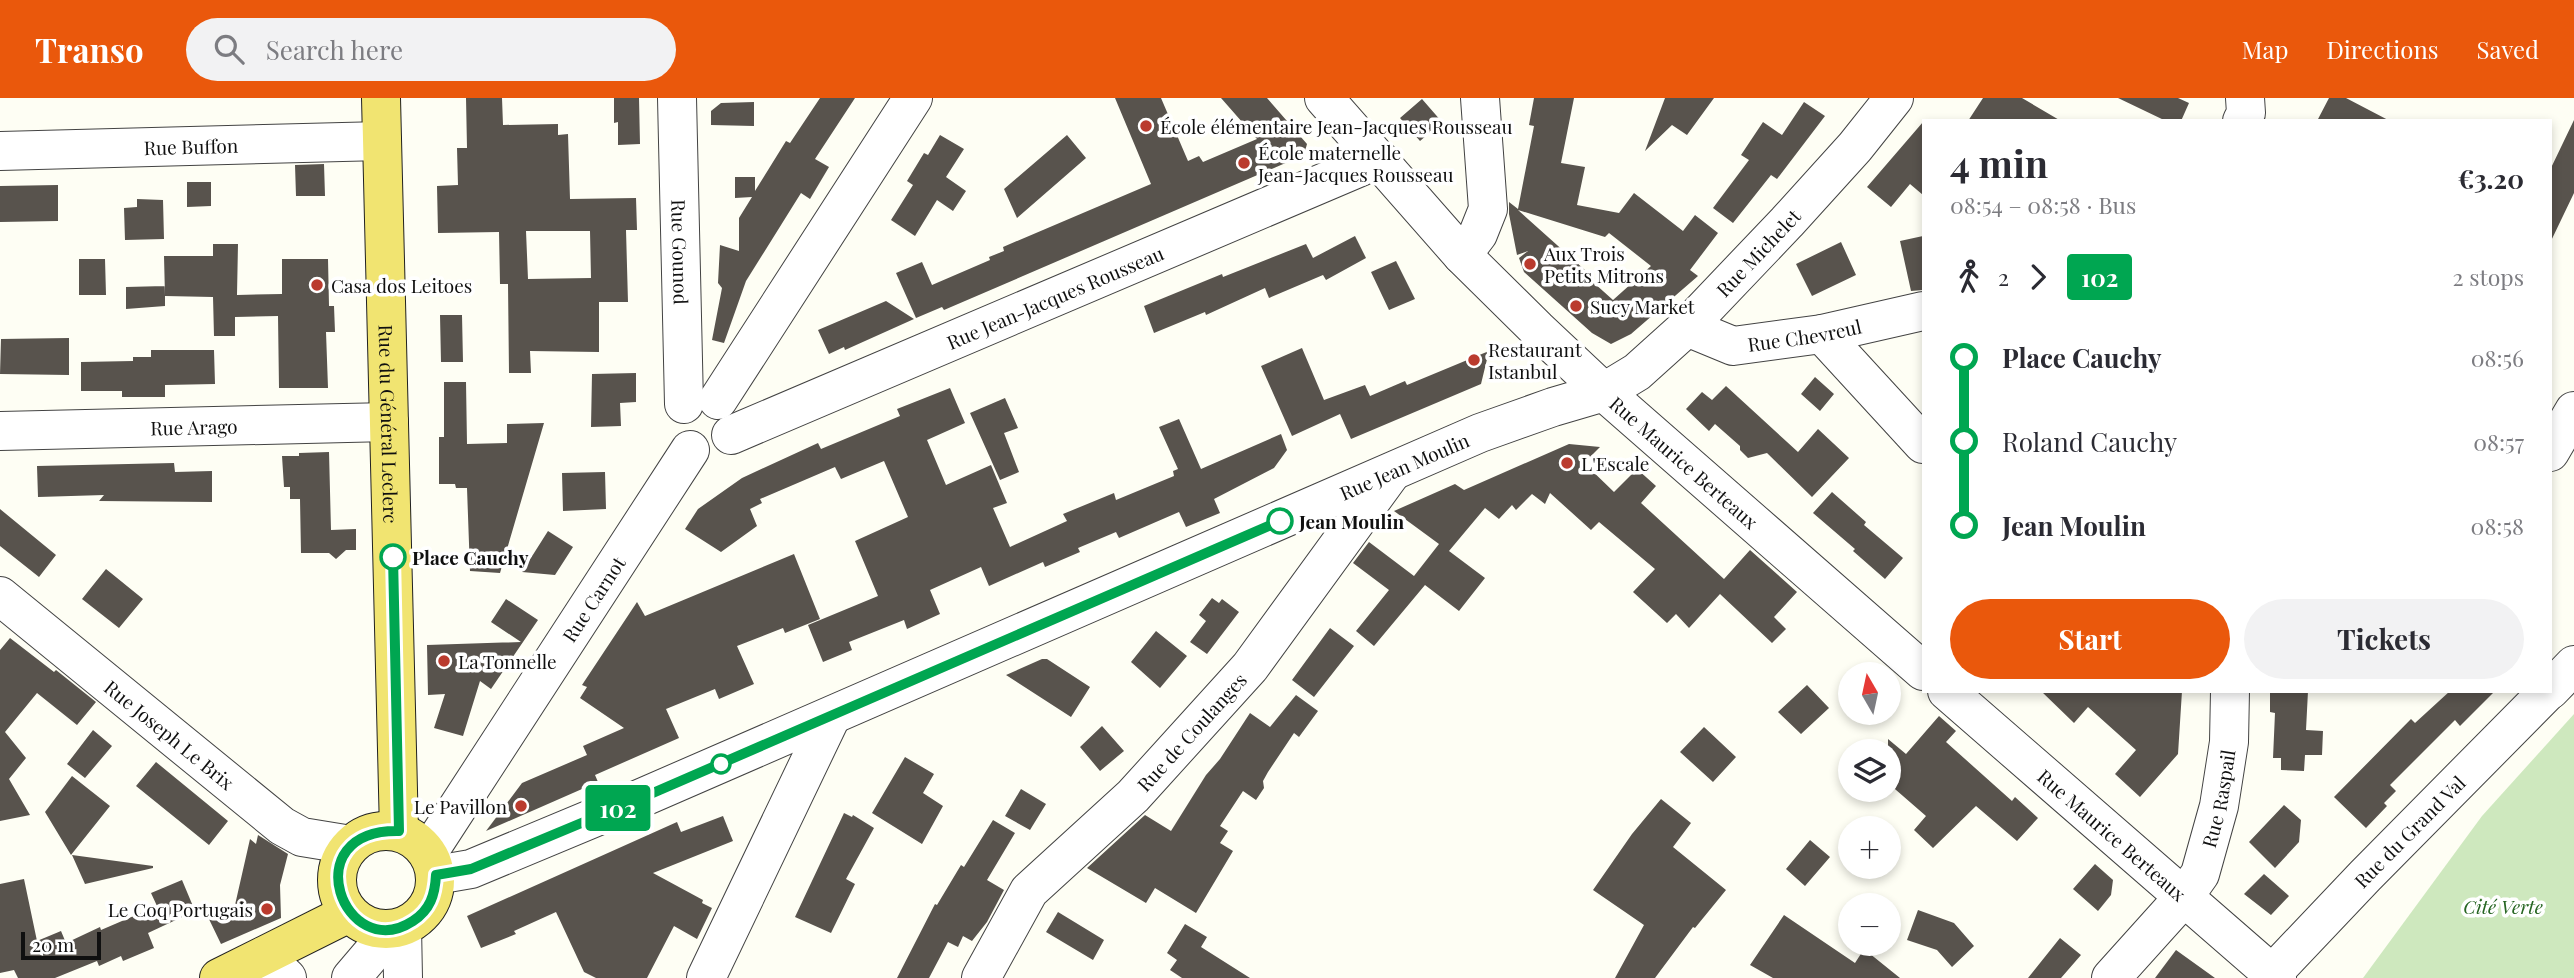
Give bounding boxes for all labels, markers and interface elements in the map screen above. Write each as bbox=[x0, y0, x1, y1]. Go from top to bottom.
search box bbox=[186, 18, 676, 81]
text: Transo bbox=[35, 27, 144, 71]
icon: search bbox=[210, 30, 248, 68]
text: Search here bbox=[266, 32, 403, 67]
text: Map bbox=[2242, 33, 2288, 65]
text: Directions bbox=[2326, 33, 2439, 65]
text: Saved bbox=[2477, 33, 2539, 65]
place label: École élémentaire Jean-Jacques Rousseau bbox=[1160, 113, 1513, 139]
marker: École élémentaire Jean-Jacques Rousseau bbox=[1138, 118, 1154, 134]
street label: Rue Buffon bbox=[143, 132, 239, 160]
text: 4 min bbox=[1950, 137, 2048, 188]
place label: École maternelle Jean-Jacques Rousseau bbox=[1257, 139, 1453, 187]
marker: École maternelle Jean-Jacques Rousseau bbox=[1236, 155, 1252, 171]
text: €3.20 bbox=[2458, 161, 2524, 196]
text: 08:54 – 08:58 · Bus bbox=[1950, 189, 2136, 220]
street label: Rue Gounod bbox=[666, 199, 695, 305]
street label: Rue Michelet bbox=[1710, 203, 1806, 302]
street label: Rue Jean-Jacques Rousseau bbox=[942, 239, 1167, 355]
place label: Aux Trois Petits Mitrons bbox=[1543, 240, 1664, 288]
marker: Aux Trois Petits Mitrons bbox=[1522, 256, 1538, 272]
icon: walk bbox=[1950, 258, 1988, 296]
icon: forward bbox=[2019, 258, 2057, 296]
text: 2 bbox=[1998, 261, 2009, 292]
text: 102 bbox=[2081, 261, 2118, 293]
text: 2 stops bbox=[2453, 261, 2524, 292]
place label: Casa dos Leitoes bbox=[331, 272, 472, 298]
marker: Casa dos Leitoes bbox=[309, 277, 325, 293]
place label: Sucy Market bbox=[1590, 293, 1695, 319]
marker: Sucy Market bbox=[1568, 298, 1584, 314]
street label: Rue Chevreul bbox=[1746, 312, 1864, 357]
street label: Rue du Général Leclerc bbox=[374, 324, 404, 524]
place label: Restaurant Istanbul bbox=[1488, 336, 1582, 384]
text: Place Cauchy bbox=[2002, 340, 2161, 375]
text: 08:56 bbox=[2471, 342, 2524, 373]
marker: Restaurant Istanbul bbox=[1466, 352, 1482, 368]
street label: Rue Maurice Berteaux bbox=[1605, 390, 1764, 534]
street label: Rue Arago bbox=[150, 413, 238, 441]
text: Roland Cauchy bbox=[2002, 424, 2177, 459]
street label: Rue Jean Moulin bbox=[1335, 426, 1474, 506]
text: 08:57 bbox=[2473, 426, 2524, 457]
place label: L'Escale bbox=[1581, 450, 1649, 476]
marker: L'Escale bbox=[1559, 455, 1575, 471]
marker: Jean Moulin bbox=[1267, 508, 1293, 534]
place label: Jean Moulin bbox=[1298, 508, 1404, 534]
text: Jean Moulin bbox=[2002, 508, 2146, 543]
text: 08:58 bbox=[2471, 510, 2524, 541]
marker: Place Cauchy bbox=[380, 544, 406, 570]
place label: Place Cauchy bbox=[412, 544, 529, 570]
street label: Rue Carnot bbox=[556, 551, 631, 647]
button: Start bbox=[1950, 599, 2230, 679]
button: Tickets bbox=[2244, 599, 2524, 679]
place label: La Tonnelle bbox=[458, 648, 557, 674]
marker: La Tonnelle bbox=[436, 653, 452, 669]
north arrow bbox=[1838, 662, 1900, 724]
map controls bbox=[1838, 662, 1901, 956]
street label: Rue de Coulanges bbox=[1131, 667, 1252, 797]
street label: Rue Joseph Le Brix bbox=[99, 674, 240, 795]
button: layers bbox=[1838, 739, 1901, 802]
street label: Rue Raspail bbox=[2195, 747, 2241, 850]
unlabelled marker bbox=[711, 754, 731, 774]
street label: Rue Maurice Berteaux bbox=[2032, 763, 2192, 907]
street label: Rue du Grand Val bbox=[2348, 769, 2471, 893]
line badge: 102 bbox=[578, 785, 658, 831]
text: 102 bbox=[599, 792, 637, 824]
place label: Le Pavillon bbox=[414, 793, 508, 819]
marker: Le Pavillon bbox=[513, 798, 529, 814]
button: + bbox=[1838, 816, 1901, 879]
button: − bbox=[1838, 893, 1901, 956]
park label: Cité Verte bbox=[2463, 893, 2543, 919]
place label: Le Coq Portugais bbox=[108, 896, 253, 922]
marker: Le Coq Portugais bbox=[259, 901, 275, 917]
scale bar bbox=[21, 929, 102, 961]
text: 20 m bbox=[32, 931, 74, 957]

